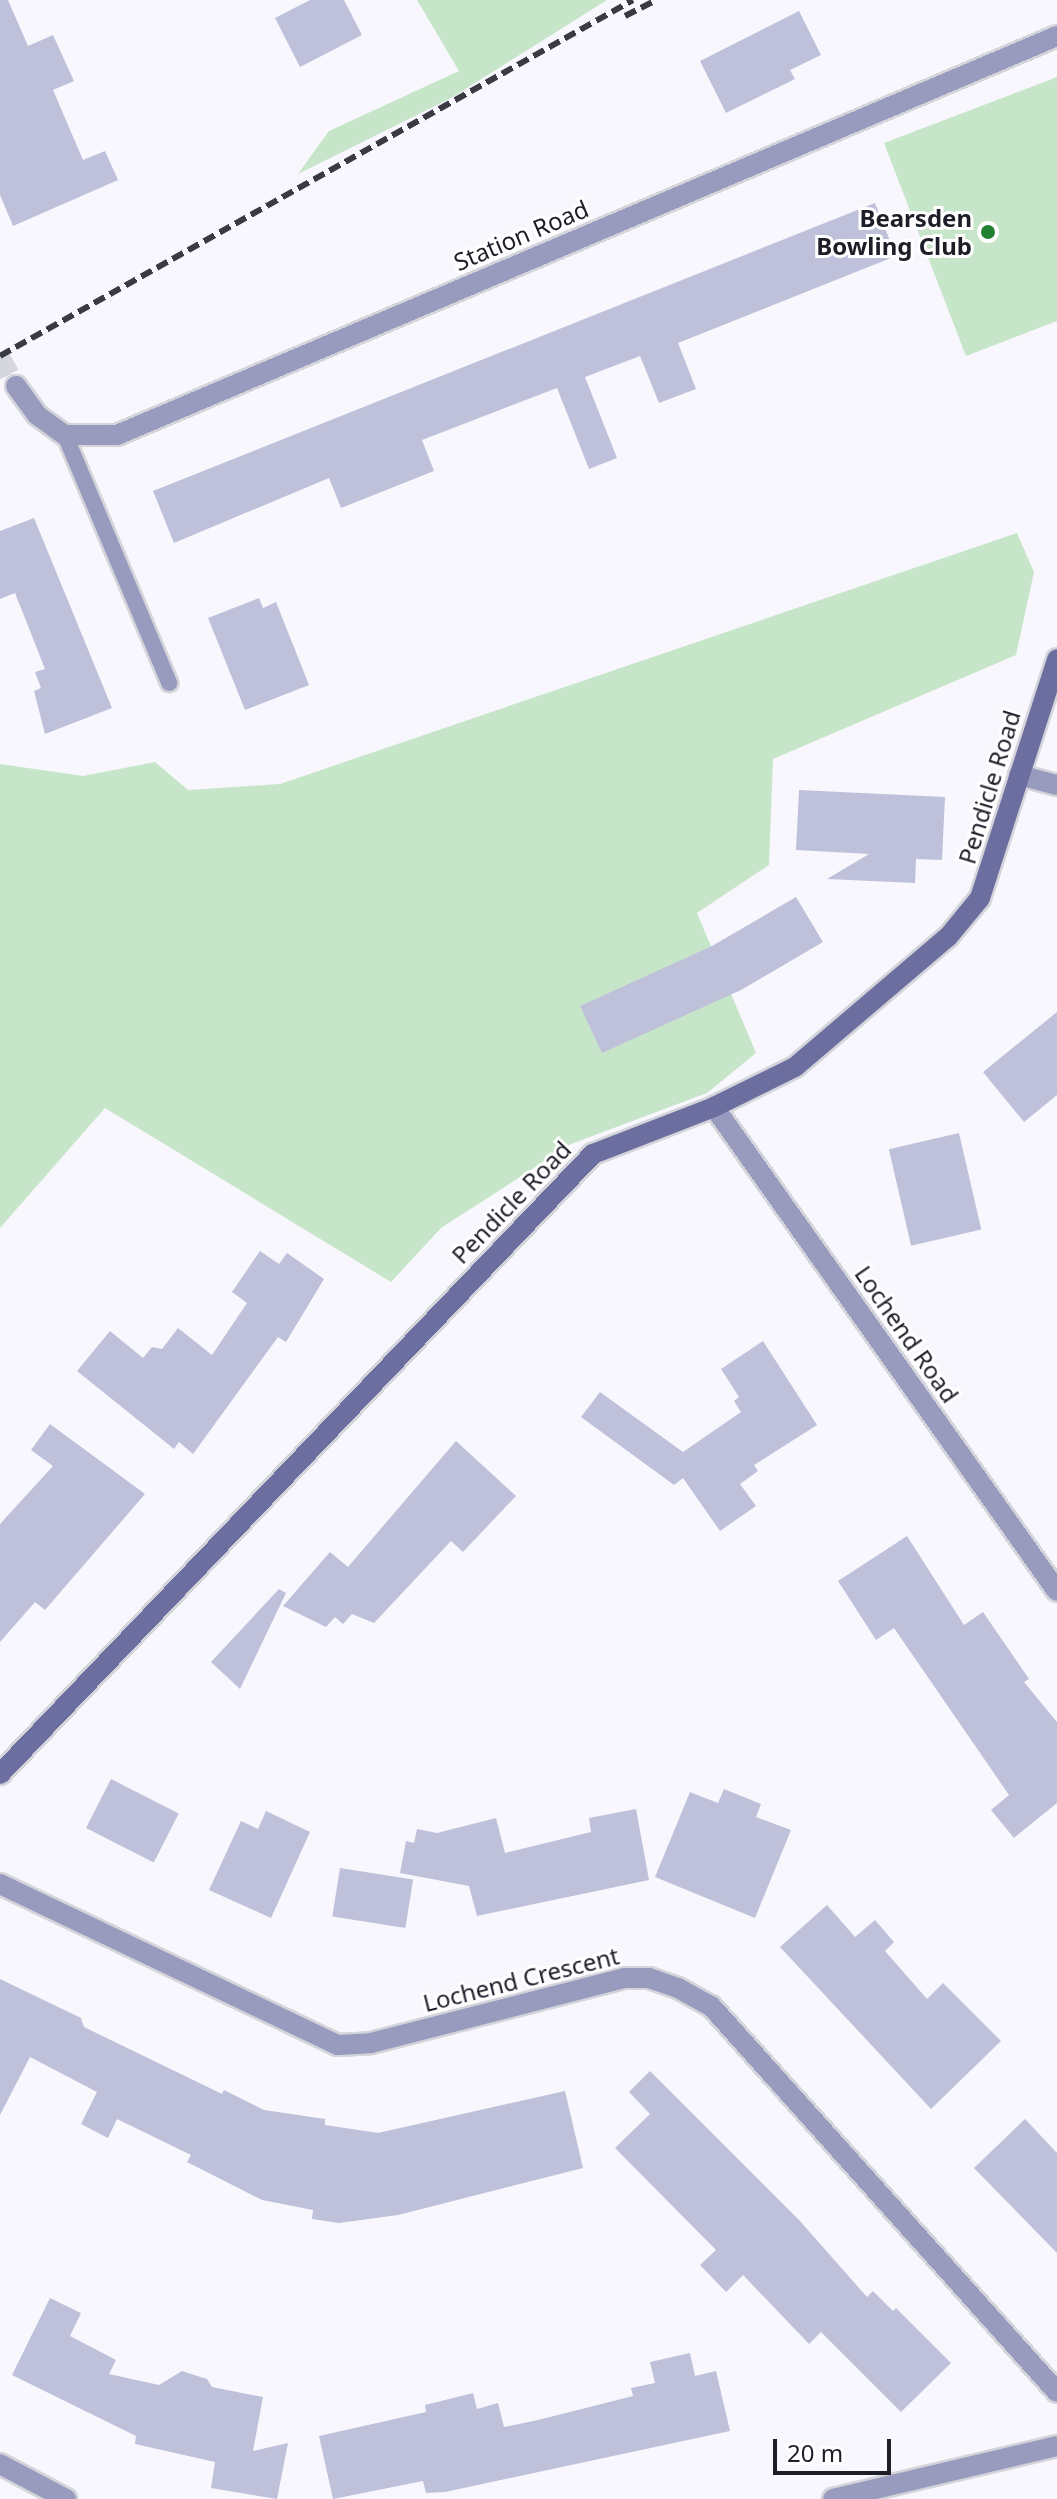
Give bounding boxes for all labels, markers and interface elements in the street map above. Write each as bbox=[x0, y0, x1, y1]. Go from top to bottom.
street label: Station Road bbox=[449, 194, 593, 276]
place label: Bearsden Bowling Club bbox=[816, 204, 972, 260]
marker: Bearsden Bowling Club bbox=[979, 223, 997, 241]
street label: Pendicle Road bbox=[952, 707, 1026, 867]
street label: Pendicle Road bbox=[445, 1135, 577, 1269]
street label: Lochend Road bbox=[849, 1260, 965, 1408]
street label: Lochend Crescent bbox=[420, 1941, 622, 2017]
scale bar bbox=[777, 2423, 895, 2473]
text: 20 m bbox=[787, 2436, 843, 2469]

